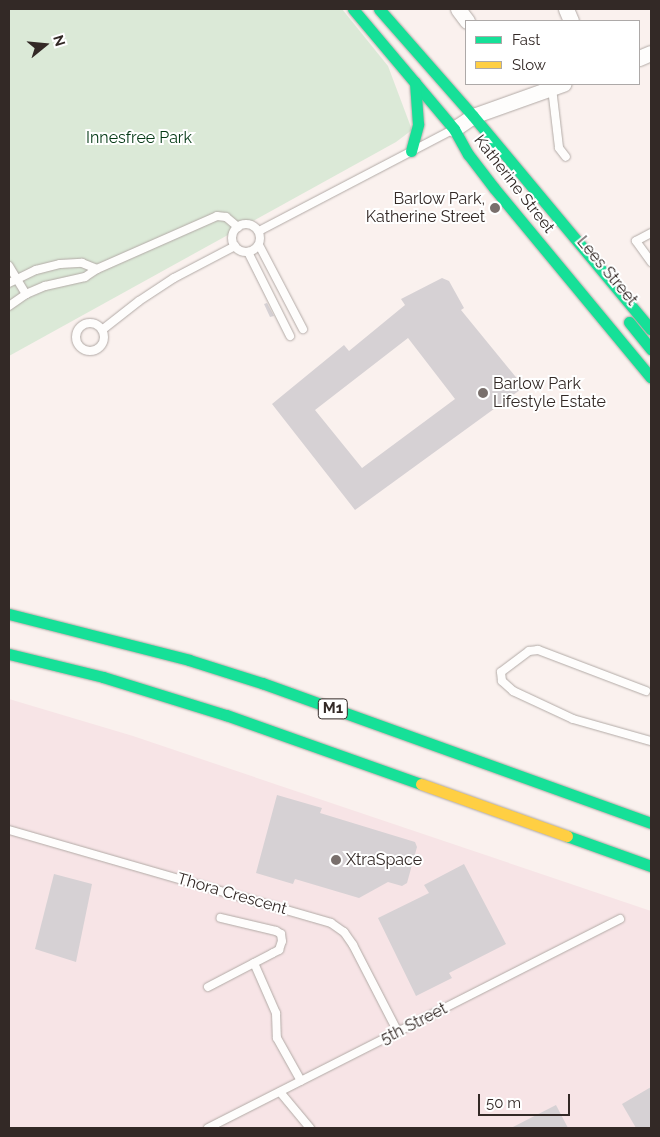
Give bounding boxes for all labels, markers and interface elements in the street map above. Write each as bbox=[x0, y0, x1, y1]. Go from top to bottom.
north arrow bbox=[20, 20, 70, 70]
legend bbox=[465, 20, 640, 85]
text: Fast bbox=[512, 31, 540, 49]
text: N bbox=[50, 33, 69, 48]
text: Slow bbox=[512, 56, 546, 74]
park label: Innesfree Park bbox=[86, 128, 192, 148]
street label: Katherine Street bbox=[470, 131, 558, 237]
place label: Barlow Park, Katherine Street bbox=[366, 189, 485, 227]
marker: Barlow Park, Katherine Street bbox=[489, 202, 501, 214]
street label: Lees Street bbox=[573, 233, 641, 309]
place label: Barlow Park Lifestyle Estate bbox=[493, 374, 606, 412]
marker: Barlow Park Lifestyle Estate bbox=[477, 387, 489, 399]
road number: M1 bbox=[317, 696, 349, 722]
place label: XtraSpace bbox=[346, 850, 422, 870]
marker: XtraSpace bbox=[330, 854, 342, 866]
street label: Thora Crescent bbox=[175, 869, 289, 919]
street label: 5th Street bbox=[378, 999, 450, 1049]
scale bar bbox=[480, 1084, 572, 1116]
text: 50 m bbox=[486, 1094, 521, 1112]

